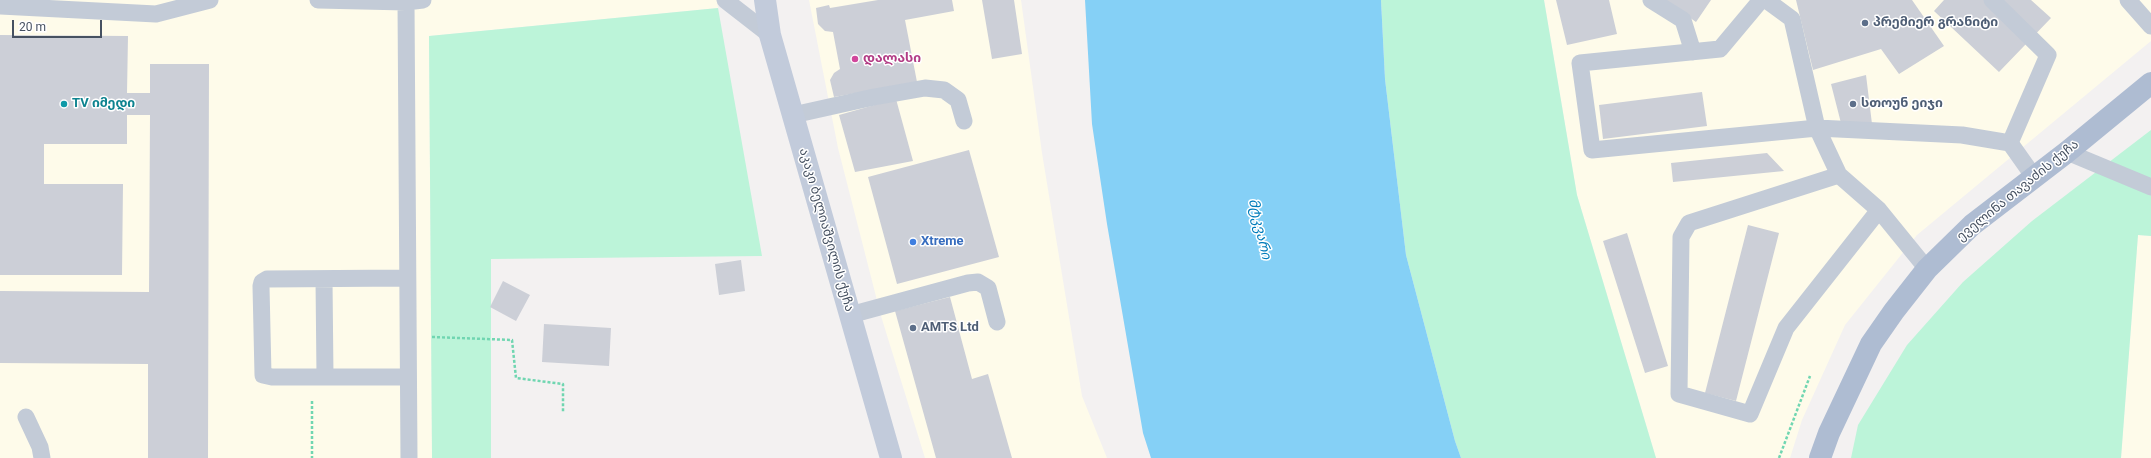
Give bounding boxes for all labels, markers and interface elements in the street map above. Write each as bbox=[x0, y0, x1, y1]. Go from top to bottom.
scale bar bbox=[14, 12, 104, 38]
place label: პრემიერ გრანიტი bbox=[1873, 15, 1998, 31]
marker: პრემიერ გრანიტი bbox=[1860, 18, 1870, 28]
text: 20 m bbox=[19, 20, 46, 34]
place label: დალასი bbox=[863, 51, 921, 67]
marker: დალასი bbox=[850, 54, 860, 64]
place label: TV იმედი bbox=[72, 96, 135, 112]
place label: სთოუნ ეიჯი bbox=[1861, 96, 1943, 112]
marker: TV იმედი bbox=[59, 99, 69, 109]
marker: სთოუნ ეიჯი bbox=[1848, 99, 1858, 109]
street label: ეველინა თავაძის ქუჩა bbox=[1954, 137, 2082, 245]
street label: აკაკი ბელიაშვილის ქუჩა bbox=[795, 146, 857, 314]
water label: მტკვარი bbox=[1244, 197, 1274, 261]
place label: Xtreme bbox=[921, 234, 964, 250]
marker: Xtreme bbox=[908, 237, 918, 247]
place label: AMTS Ltd bbox=[921, 320, 979, 336]
marker: AMTS Ltd bbox=[908, 323, 918, 333]

